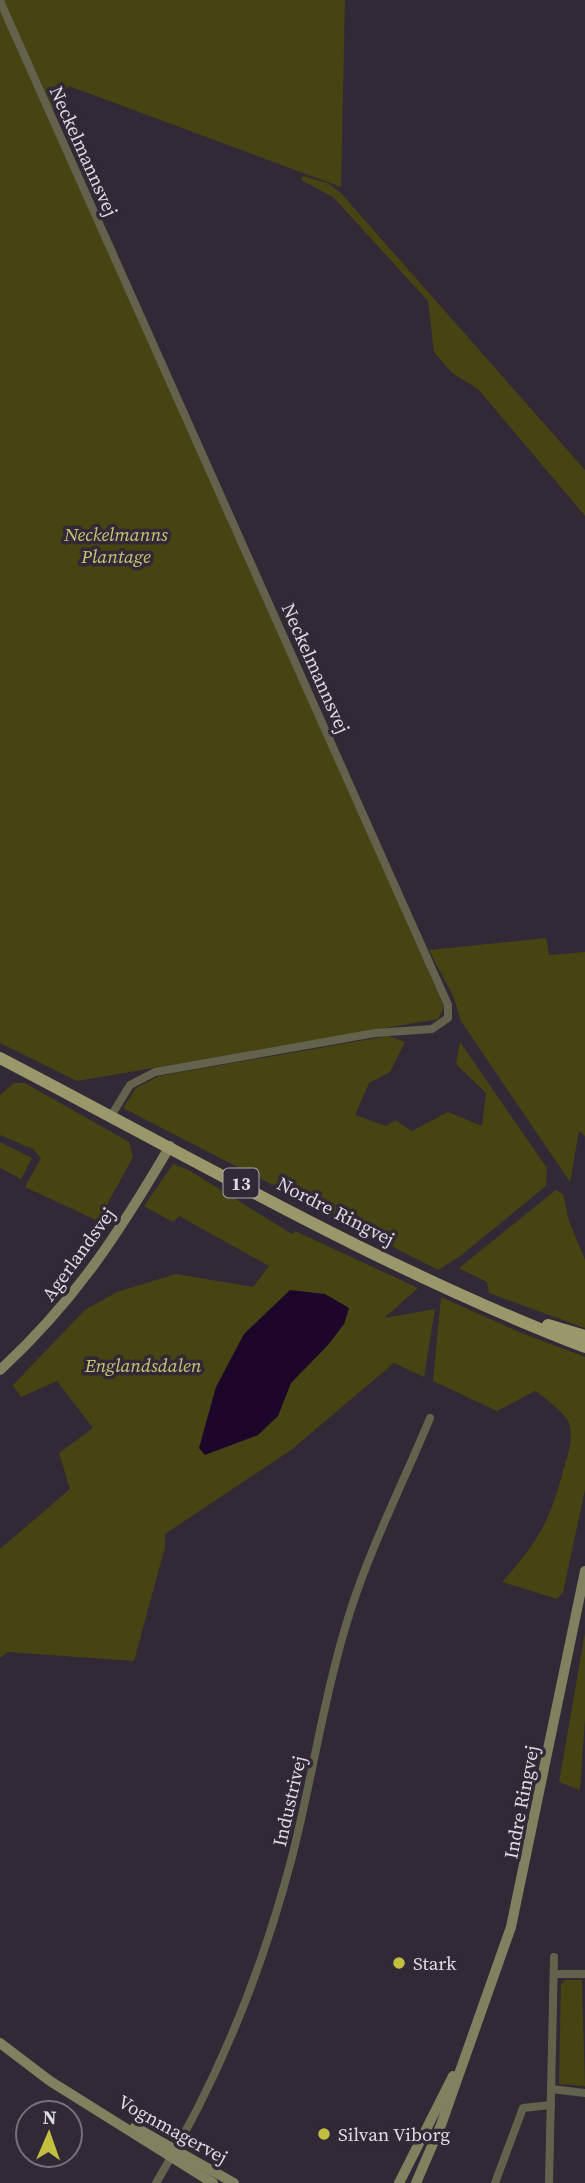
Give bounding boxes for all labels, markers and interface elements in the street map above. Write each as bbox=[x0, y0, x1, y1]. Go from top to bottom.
street label: Neckelmannsvej bbox=[44, 82, 124, 220]
park label: Neckelmanns Plantage bbox=[63, 521, 168, 569]
street label: Neckelmannsvej bbox=[276, 599, 356, 737]
road number: 13 bbox=[224, 1168, 258, 1198]
street label: Nordre Ringvej bbox=[273, 1170, 399, 1252]
street label: Agerlandsvej bbox=[35, 1202, 121, 1306]
park label: Englandsdalen bbox=[84, 1352, 202, 1378]
street label: Indre Ringvej bbox=[497, 1743, 545, 1861]
street label: Industrivej bbox=[266, 1753, 312, 1849]
place label: Stark bbox=[413, 1950, 457, 1976]
marker: Stark bbox=[391, 1955, 407, 1971]
street label: Vognmagervej bbox=[114, 2088, 232, 2170]
north arrow bbox=[14, 2099, 84, 2169]
text: N bbox=[42, 2104, 57, 2130]
place label: Silvan Viborg bbox=[338, 2121, 450, 2147]
marker: Silvan Viborg bbox=[316, 2126, 332, 2142]

